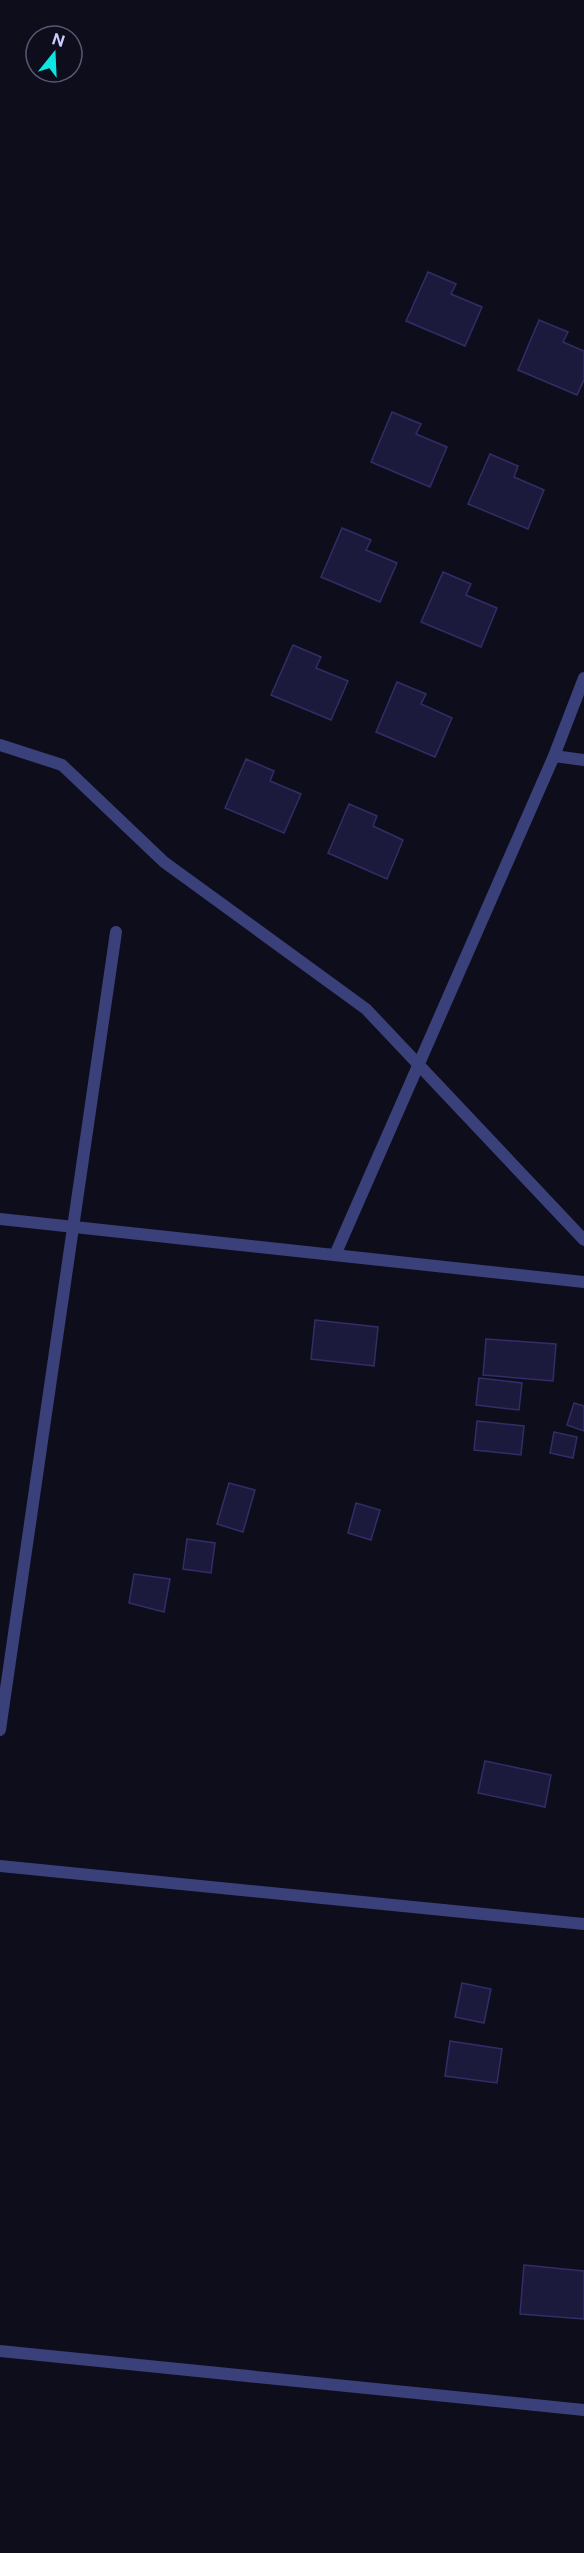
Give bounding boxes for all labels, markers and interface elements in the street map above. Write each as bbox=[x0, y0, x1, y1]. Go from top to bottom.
north arrow bbox=[24, 24, 84, 84]
text: N bbox=[50, 29, 67, 51]

